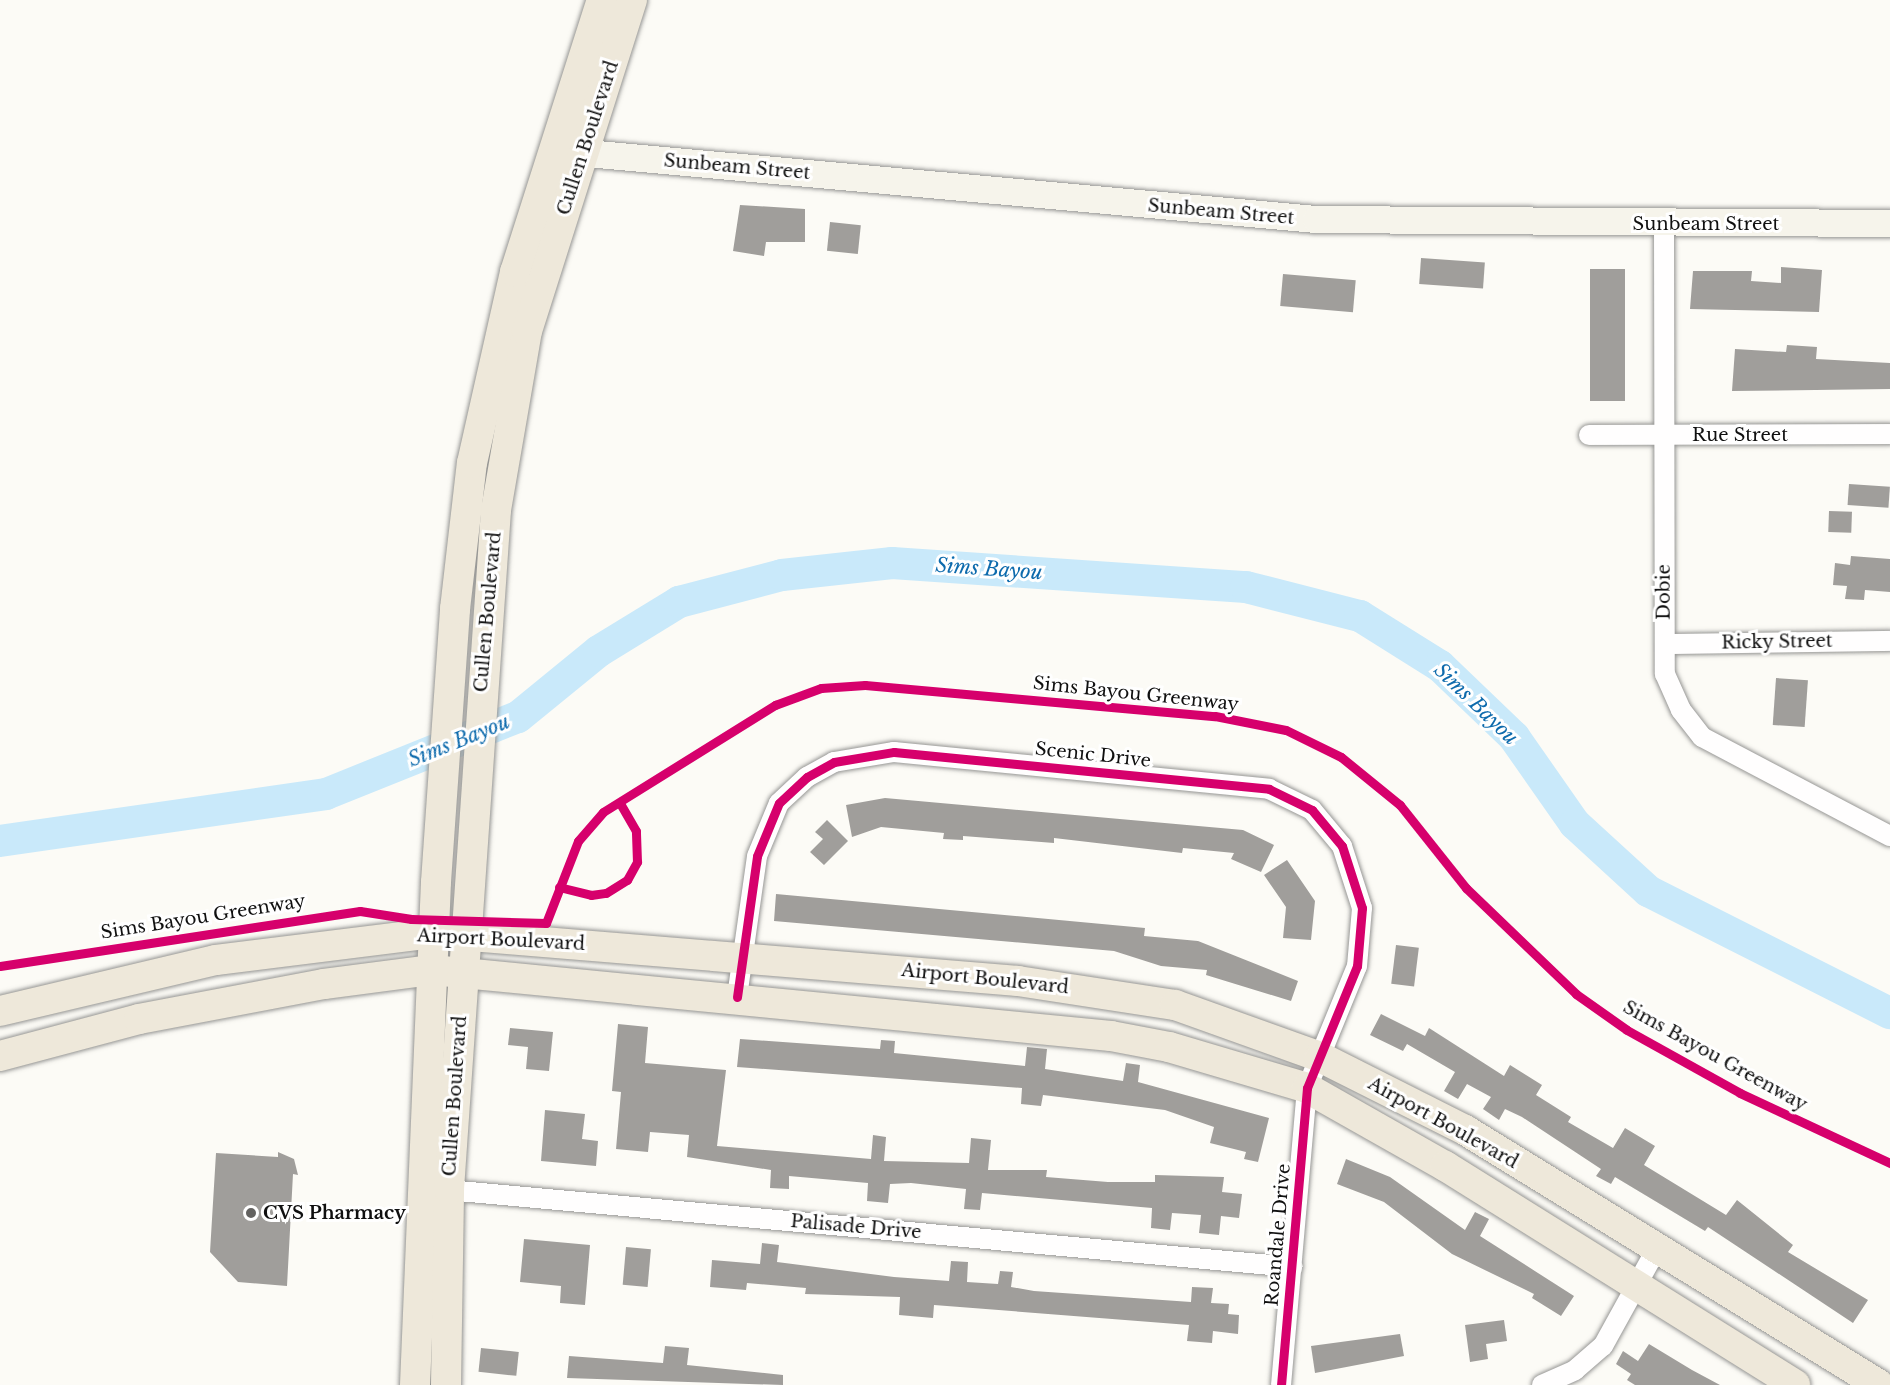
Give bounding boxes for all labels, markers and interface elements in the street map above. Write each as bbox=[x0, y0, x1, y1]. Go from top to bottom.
street label: Cullen Boulevard bbox=[553, 58, 623, 218]
street label: Sunbeam Street bbox=[663, 150, 811, 184]
street label: Sunbeam Street bbox=[1147, 195, 1295, 229]
street label: Sunbeam Street bbox=[1633, 213, 1779, 235]
street label: Rue Street bbox=[1692, 424, 1788, 446]
street label: Cullen Boulevard bbox=[470, 531, 506, 693]
water label: Sims Bayou bbox=[935, 553, 1043, 585]
street label: Dobie bbox=[1653, 564, 1675, 620]
street label: Ricky Street bbox=[1721, 630, 1833, 654]
water label: Sims Bayou bbox=[1429, 658, 1523, 750]
street label: Sims Bayou Greenway bbox=[1032, 672, 1240, 716]
water label: Sims Bayou bbox=[405, 710, 513, 772]
street label: Scenic Drive bbox=[1034, 738, 1152, 772]
street label: Sims Bayou Greenway bbox=[99, 890, 307, 944]
street label: Airport Boulevard bbox=[417, 925, 585, 955]
street label: Airport Boulevard bbox=[900, 959, 1070, 999]
street label: Sims Bayou Greenway bbox=[1619, 996, 1811, 1116]
street label: Cullen Boulevard bbox=[439, 1015, 471, 1177]
street label: Airport Boulevard bbox=[1364, 1073, 1522, 1173]
street label: Roandale Drive bbox=[1261, 1163, 1295, 1307]
place label: CVS Pharmacy bbox=[263, 1202, 406, 1224]
marker: CVS Pharmacy bbox=[244, 1206, 258, 1220]
street label: Palisade Drive bbox=[790, 1211, 922, 1243]

